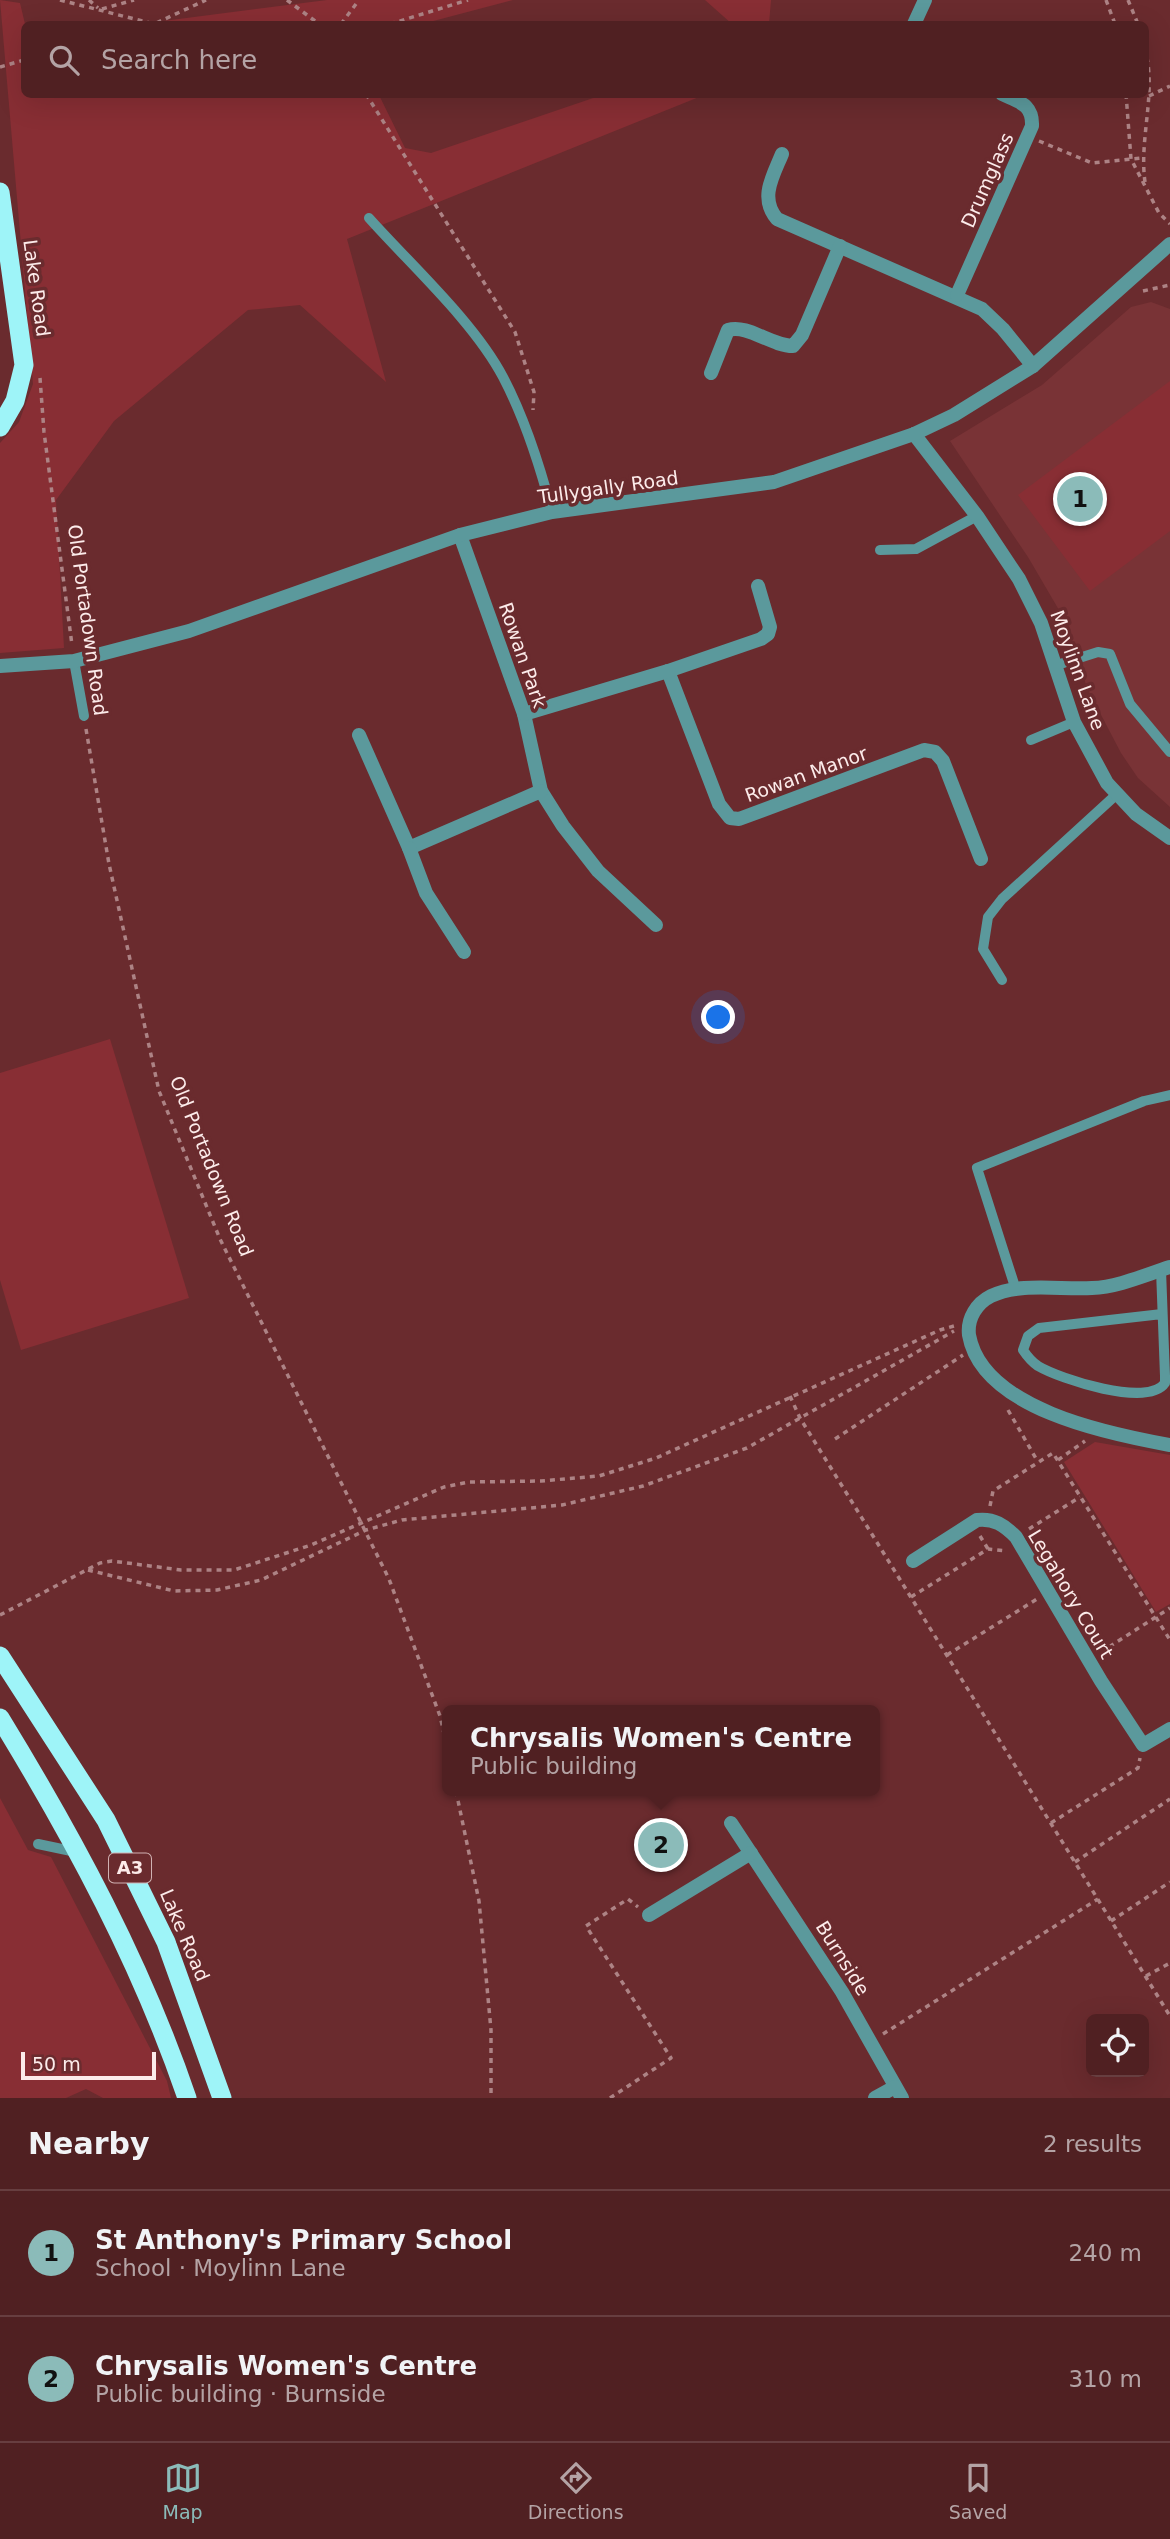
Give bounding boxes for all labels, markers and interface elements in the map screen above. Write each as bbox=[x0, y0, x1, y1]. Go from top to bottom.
search box bbox=[21, 21, 1149, 98]
icon: search bbox=[45, 41, 83, 79]
text: Search here bbox=[101, 45, 257, 75]
street label: Drumglass bbox=[956, 129, 1018, 231]
street label: Lake Road bbox=[19, 238, 55, 338]
street label: Tullygally Road bbox=[535, 466, 680, 508]
pin: 1 bbox=[1057, 473, 1103, 525]
street label: Old Portadown Road bbox=[64, 523, 112, 717]
street label: Rowan Park bbox=[495, 599, 551, 711]
street label: Moylinn Lane bbox=[1046, 607, 1110, 733]
street label: Rowan Manor bbox=[742, 742, 870, 806]
your location bbox=[701, 1000, 735, 1034]
street label: Old Portadown Road bbox=[166, 1073, 258, 1259]
street label: Legahory Court bbox=[1024, 1526, 1118, 1662]
popup bbox=[442, 1705, 880, 1796]
text: Chrysalis Women's Centre bbox=[470, 1723, 852, 1753]
text: Public building bbox=[470, 1753, 637, 1779]
pin: 2 bbox=[638, 1819, 684, 1871]
road number: A3 bbox=[109, 1854, 151, 1882]
street label: Lake Road bbox=[156, 1886, 214, 1984]
street label: Burnside bbox=[812, 1917, 874, 1999]
map controls bbox=[1086, 2014, 1149, 2077]
button: locate bbox=[1086, 2014, 1149, 2077]
scale bar bbox=[21, 2049, 156, 2081]
text: 50 m bbox=[32, 2053, 81, 2075]
text: Nearby bbox=[28, 2126, 150, 2161]
text: 2 results bbox=[1043, 2131, 1142, 2157]
text: St Anthony's Primary School bbox=[95, 2225, 512, 2255]
text: 1 bbox=[43, 2240, 59, 2266]
text: 240 m bbox=[1068, 2240, 1142, 2266]
text: School · Moylinn Lane bbox=[95, 2255, 346, 2281]
text: Chrysalis Women's Centre bbox=[95, 2351, 477, 2381]
text: 2 bbox=[43, 2366, 59, 2392]
text: 310 m bbox=[1068, 2366, 1142, 2392]
text: Public building · Burnside bbox=[95, 2381, 386, 2407]
tab: Map bbox=[163, 2459, 203, 2523]
tab: Directions bbox=[528, 2459, 624, 2523]
tab: Saved bbox=[949, 2459, 1007, 2523]

